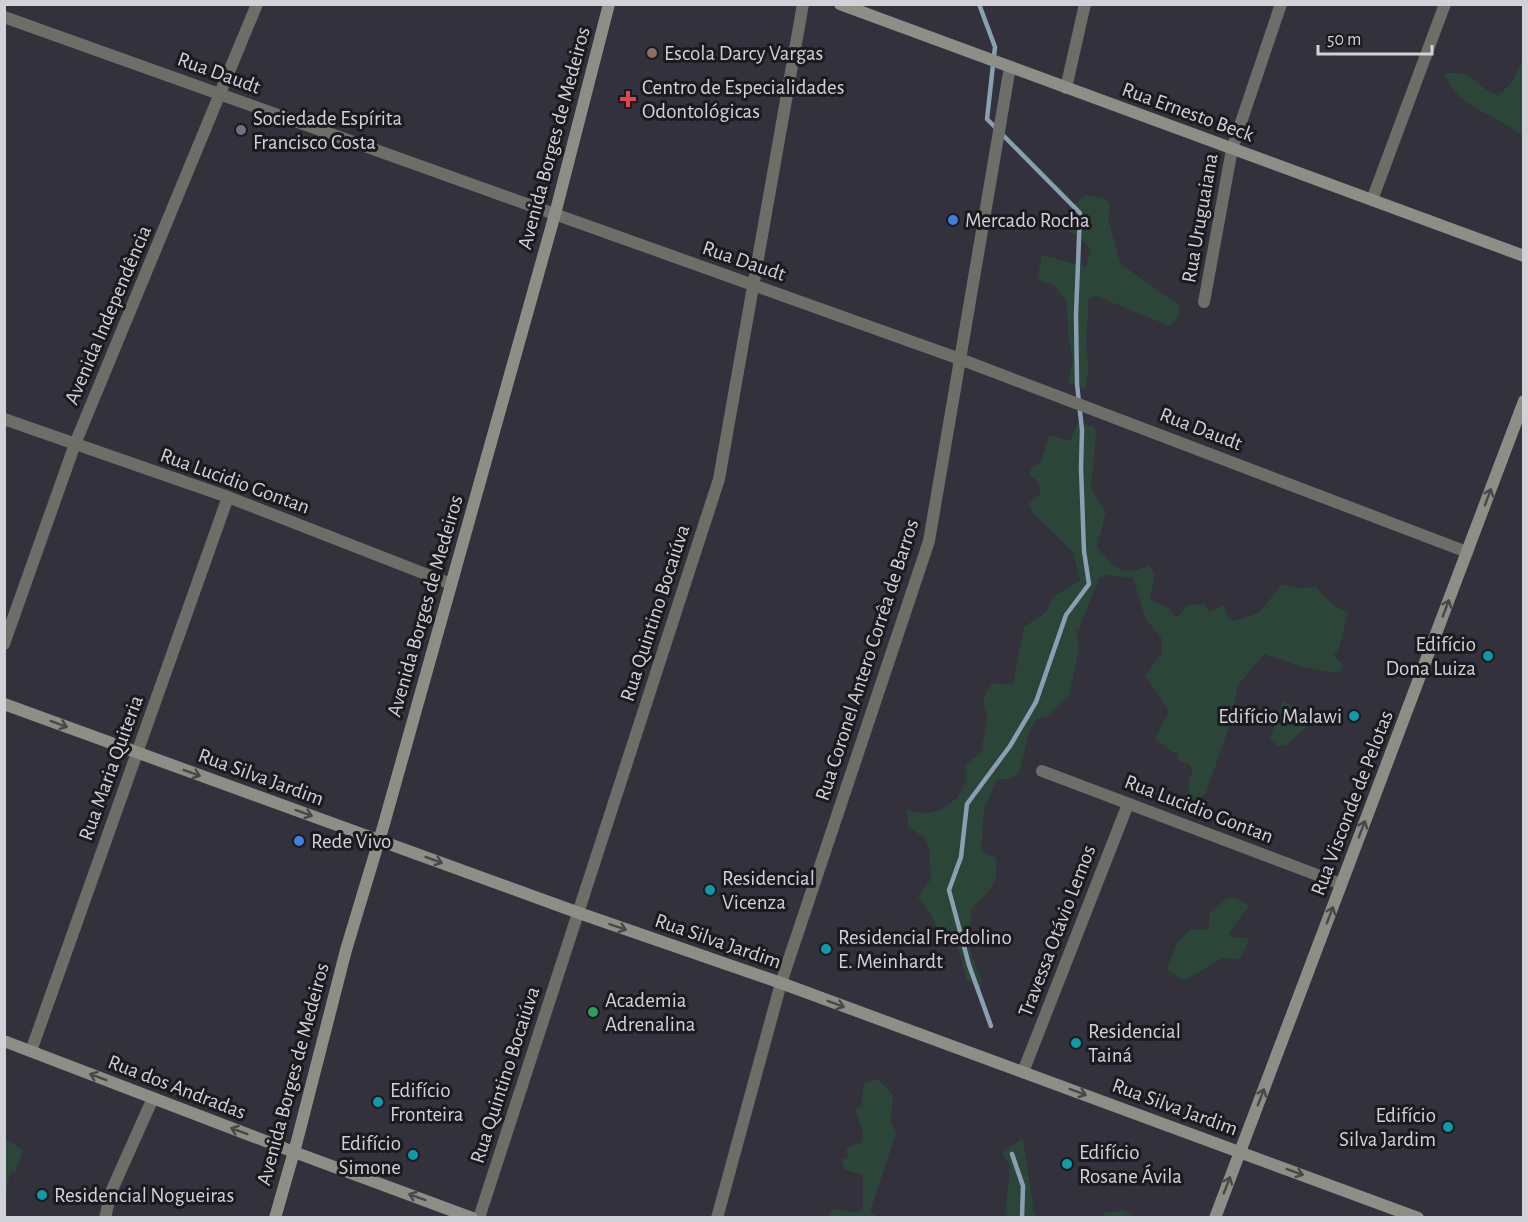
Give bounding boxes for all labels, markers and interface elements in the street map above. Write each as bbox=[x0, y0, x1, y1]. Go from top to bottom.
scale bar bbox=[1318, 18, 1432, 56]
street label: Avenida Borges de Medeiros bbox=[514, 24, 594, 252]
text: 50 m bbox=[1327, 31, 1361, 49]
place label: Escola Darcy Vargas bbox=[664, 43, 823, 64]
marker: Escola Darcy Vargas bbox=[645, 46, 659, 60]
street label: Rua Daudt bbox=[175, 48, 264, 98]
place label: Centro de Especialidades Odontológicas bbox=[642, 77, 845, 122]
street label: Rua Ernesto Beck bbox=[1119, 78, 1257, 146]
marker: Centro de Especialidades Odontológicas bbox=[619, 90, 637, 108]
place label: Sociedade Espírita Francisco Costa bbox=[253, 108, 402, 153]
marker: Sociedade Espírita Francisco Costa bbox=[234, 123, 248, 137]
street label: Rua Uruguaiana bbox=[1178, 151, 1222, 284]
place label: Mercado Rocha bbox=[965, 210, 1090, 231]
marker: Mercado Rocha bbox=[946, 213, 960, 227]
street label: Avenida Independência bbox=[61, 222, 155, 408]
street label: Rua Daudt bbox=[700, 237, 789, 285]
street label: Rua Daudt bbox=[1157, 404, 1245, 454]
street label: Rua Lucidio Gontan bbox=[157, 444, 313, 518]
one-way arrow bbox=[1483, 488, 1494, 507]
street label: Avenida Borges de Medeiros bbox=[383, 493, 467, 719]
street label: Rua Coronel Antero Corrêa de Barros bbox=[812, 517, 922, 803]
street label: Rua Quintino Bocaiúva bbox=[617, 522, 694, 704]
one-way arrow bbox=[1441, 599, 1452, 618]
place label: Edifício Dona Luiza bbox=[1385, 634, 1476, 679]
marker: Edifício Dona Luiza bbox=[1481, 649, 1495, 663]
street label: Rua Maria Quiteria bbox=[75, 692, 147, 843]
place label: Edifício Malawi bbox=[1218, 706, 1342, 727]
street label: Rua Visconde de Pelotas bbox=[1307, 708, 1397, 898]
marker: Edifício Malawi bbox=[1347, 709, 1361, 723]
one-way arrow bbox=[50, 719, 68, 730]
street label: Rua Silva Jardim bbox=[195, 745, 327, 809]
one-way arrow bbox=[182, 768, 201, 779]
street label: Rua Lucidio Gontan bbox=[1122, 771, 1276, 847]
one-way arrow bbox=[294, 809, 313, 820]
one-way arrow bbox=[1357, 821, 1368, 839]
place label: Rede Vivo bbox=[311, 831, 391, 852]
marker: Rede Vivo bbox=[292, 834, 306, 848]
street label: Travessa Otávio Lemos bbox=[1015, 842, 1099, 1020]
one-way arrow bbox=[424, 856, 443, 867]
place label: Residencial Vicenza bbox=[722, 868, 815, 913]
marker: Residencial Vicenza bbox=[703, 883, 717, 897]
one-way arrow bbox=[1325, 906, 1336, 925]
street label: Rua Silva Jardim bbox=[652, 910, 784, 972]
one-way arrow bbox=[608, 922, 626, 933]
place label: Residencial Fredolino E. Meinhardt bbox=[838, 927, 1012, 972]
marker: Residencial Fredolino E. Meinhardt bbox=[819, 942, 833, 956]
street label: Avenida Borges de Medeiros bbox=[253, 960, 333, 1188]
street label: Rua Quintino Bocaiúva bbox=[467, 984, 544, 1166]
place label: Academia Adrenalina bbox=[605, 990, 696, 1035]
one-way arrow bbox=[826, 999, 845, 1010]
marker: Academia Adrenalina bbox=[586, 1005, 600, 1019]
place label: Residencial Tainá bbox=[1088, 1021, 1181, 1066]
marker: Residencial Tainá bbox=[1069, 1036, 1083, 1050]
street label: Rua dos Andradas bbox=[105, 1051, 249, 1123]
one-way arrow bbox=[89, 1071, 108, 1082]
street label: Rua Silva Jardim bbox=[1109, 1075, 1241, 1139]
place label: Edifício Fronteira bbox=[390, 1080, 464, 1125]
one-way arrow bbox=[1068, 1088, 1087, 1099]
one-way arrow bbox=[1256, 1088, 1267, 1107]
marker: Edifício Fronteira bbox=[371, 1095, 385, 1109]
place label: Edifício Silva Jardim bbox=[1339, 1105, 1436, 1150]
marker: Edifício Silva Jardim bbox=[1441, 1120, 1455, 1134]
one-way arrow bbox=[231, 1125, 249, 1136]
place label: Edifício Simone bbox=[339, 1133, 401, 1178]
place label: Edifício Rosane Ávila bbox=[1079, 1142, 1182, 1187]
marker: Edifício Simone bbox=[406, 1148, 420, 1162]
marker: Edifício Rosane Ávila bbox=[1060, 1157, 1074, 1171]
one-way arrow bbox=[1285, 1167, 1304, 1178]
one-way arrow bbox=[1223, 1176, 1234, 1194]
place label: Residencial Nogueiras bbox=[54, 1185, 234, 1206]
marker: Residencial Nogueiras bbox=[35, 1188, 49, 1202]
one-way arrow bbox=[408, 1191, 427, 1202]

